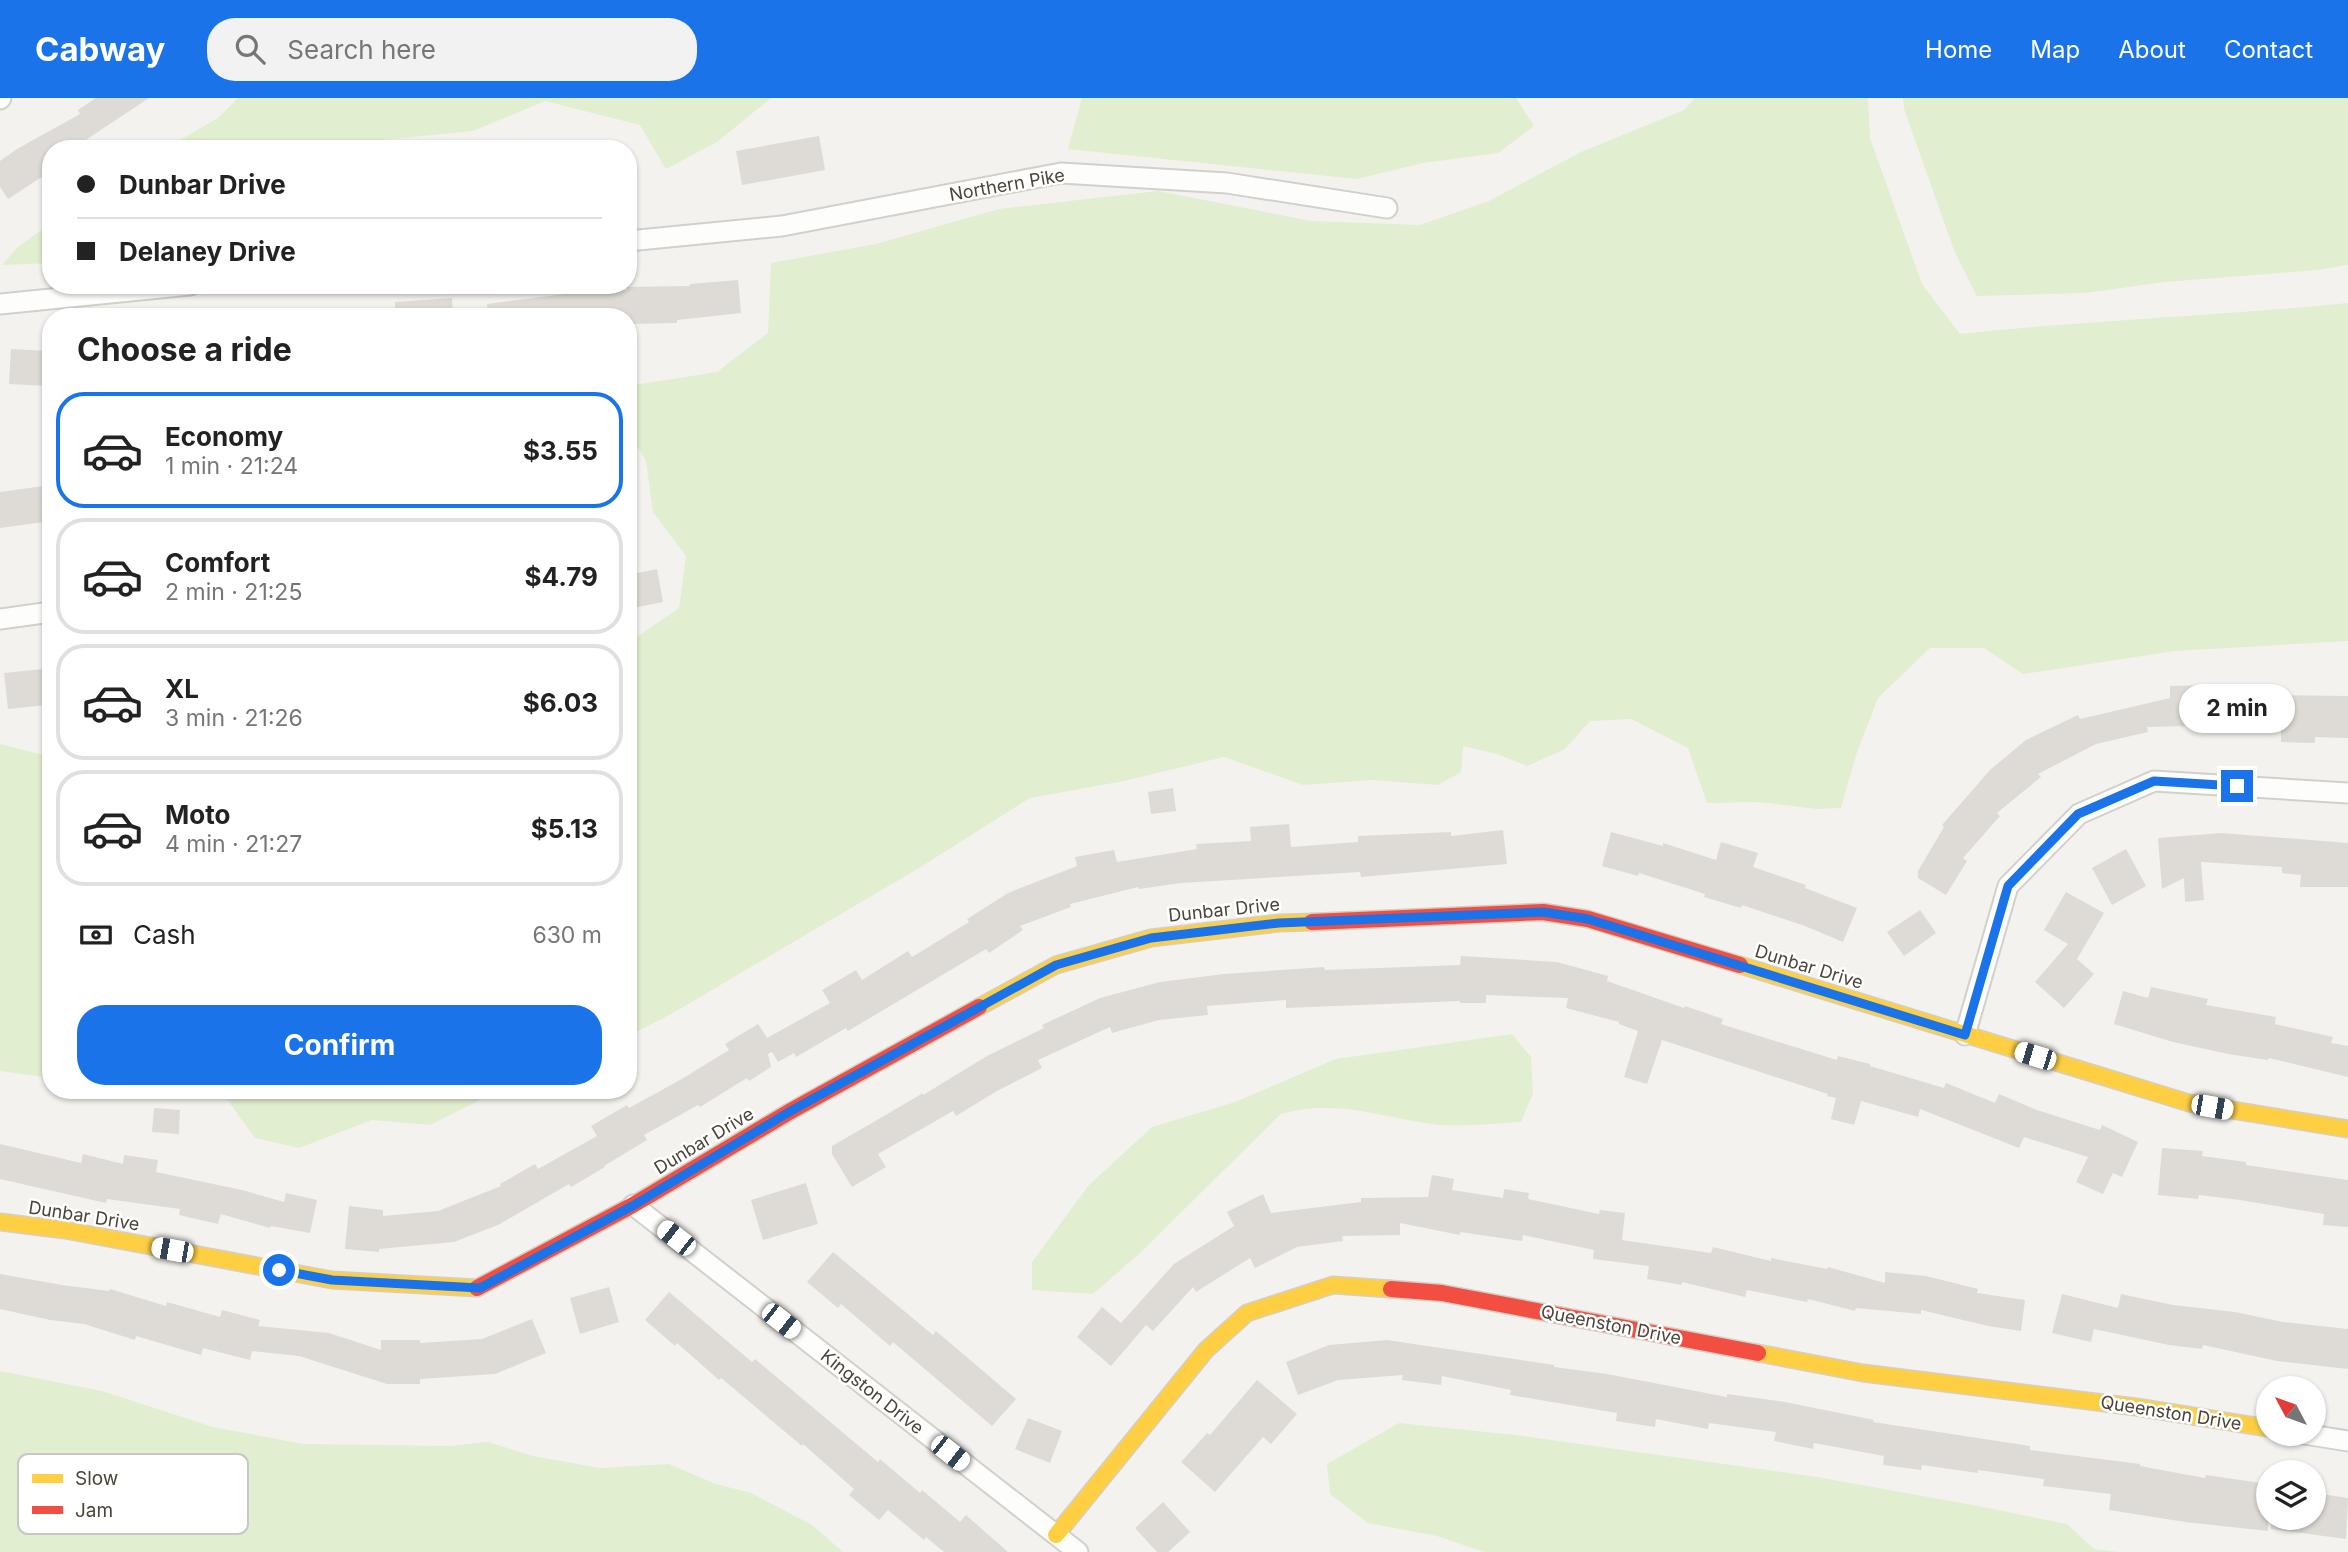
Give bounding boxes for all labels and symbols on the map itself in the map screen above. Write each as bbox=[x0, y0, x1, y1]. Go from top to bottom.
street label: Northern Pike bbox=[947, 164, 1066, 205]
callout: 2 min bbox=[2179, 684, 2295, 734]
route end bbox=[2221, 770, 2253, 802]
street label: Dunbar Drive bbox=[1167, 893, 1281, 926]
street label: Dunbar Drive bbox=[1752, 940, 1866, 993]
car bbox=[2012, 1040, 2059, 1072]
car bbox=[2190, 1093, 2235, 1121]
street label: Dunbar Drive bbox=[650, 1103, 757, 1178]
street label: Dunbar Drive bbox=[27, 1196, 141, 1235]
car bbox=[653, 1217, 700, 1259]
car bbox=[150, 1236, 195, 1264]
route start bbox=[263, 1254, 295, 1286]
car bbox=[758, 1300, 805, 1342]
street label: Queenston Drive bbox=[1539, 1301, 1683, 1348]
street label: Kingston Drive bbox=[817, 1345, 928, 1438]
north arrow bbox=[2256, 1376, 2326, 1446]
street label: Queenston Drive bbox=[2099, 1391, 2243, 1434]
car bbox=[927, 1432, 974, 1474]
legend bbox=[18, 1454, 248, 1534]
text: Slow bbox=[75, 1467, 118, 1490]
text: Jam bbox=[75, 1499, 113, 1522]

